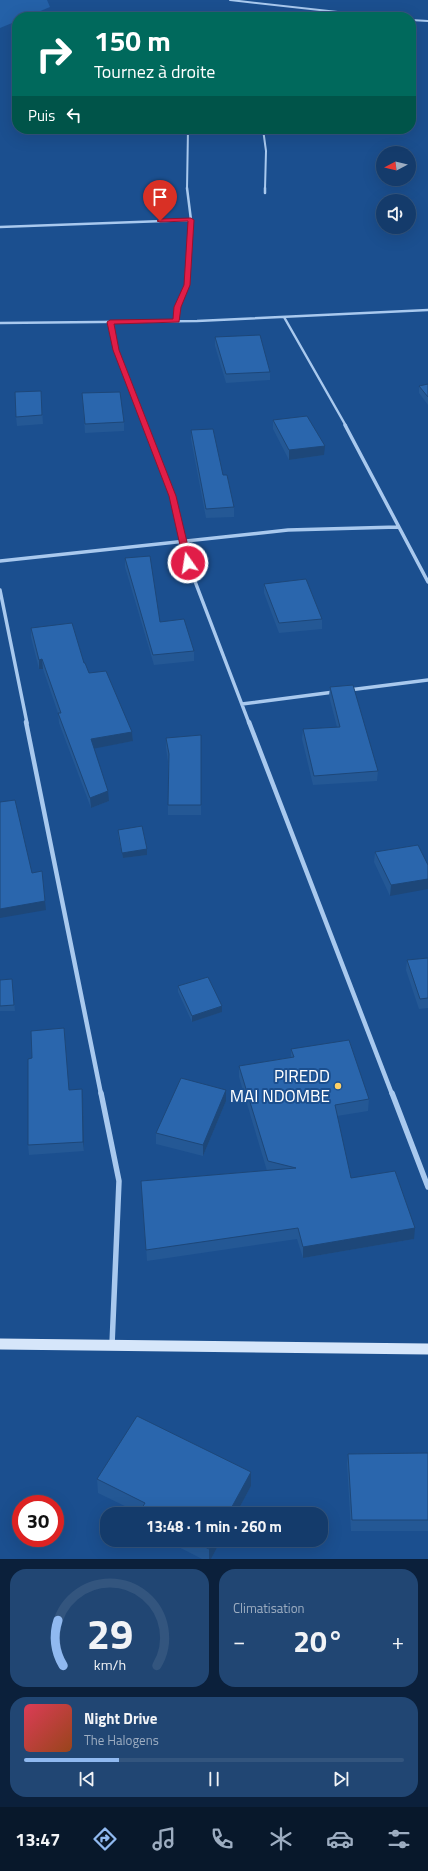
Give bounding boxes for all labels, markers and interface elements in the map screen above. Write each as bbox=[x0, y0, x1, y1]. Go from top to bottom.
text: 150 m bbox=[94, 19, 171, 62]
icon: right bbox=[28, 28, 80, 80]
text: Tournez à droite bbox=[94, 58, 215, 85]
text: Puis bbox=[28, 104, 55, 127]
icon: left bbox=[63, 104, 85, 126]
north arrow bbox=[376, 146, 416, 186]
map controls bbox=[376, 146, 416, 234]
pin bbox=[143, 180, 177, 221]
icon: arrive bbox=[149, 186, 171, 208]
button: sound bbox=[376, 194, 416, 234]
position arrow bbox=[167, 542, 209, 584]
place label: PIREDD MAI NDOMBE bbox=[230, 1063, 330, 1109]
marker: PIREDD MAI NDOMBE bbox=[333, 1081, 343, 1091]
speed limit sign: 30 bbox=[12, 1495, 64, 1547]
text: 13:48 · 1 min · 260 m bbox=[146, 1515, 282, 1538]
text: Climatisation bbox=[233, 1598, 305, 1618]
text: 29 bbox=[86, 1602, 133, 1665]
text: 20° bbox=[293, 1618, 344, 1664]
text: − bbox=[233, 1624, 245, 1658]
text: + bbox=[392, 1624, 404, 1658]
text: km/h bbox=[93, 1654, 126, 1676]
text: Night Drive bbox=[84, 1707, 157, 1730]
text: The Halogens bbox=[84, 1730, 159, 1750]
icon: previous bbox=[76, 1768, 98, 1790]
icon: pause bbox=[203, 1768, 225, 1790]
icon: next bbox=[330, 1768, 352, 1790]
icon: directions bbox=[91, 1825, 119, 1853]
icon: music bbox=[150, 1825, 178, 1853]
icon: phone bbox=[208, 1825, 236, 1853]
icon: climate bbox=[267, 1825, 295, 1853]
icon: car bbox=[326, 1825, 354, 1853]
icon: filters bbox=[385, 1825, 413, 1853]
text: 13:47 bbox=[15, 1826, 60, 1853]

